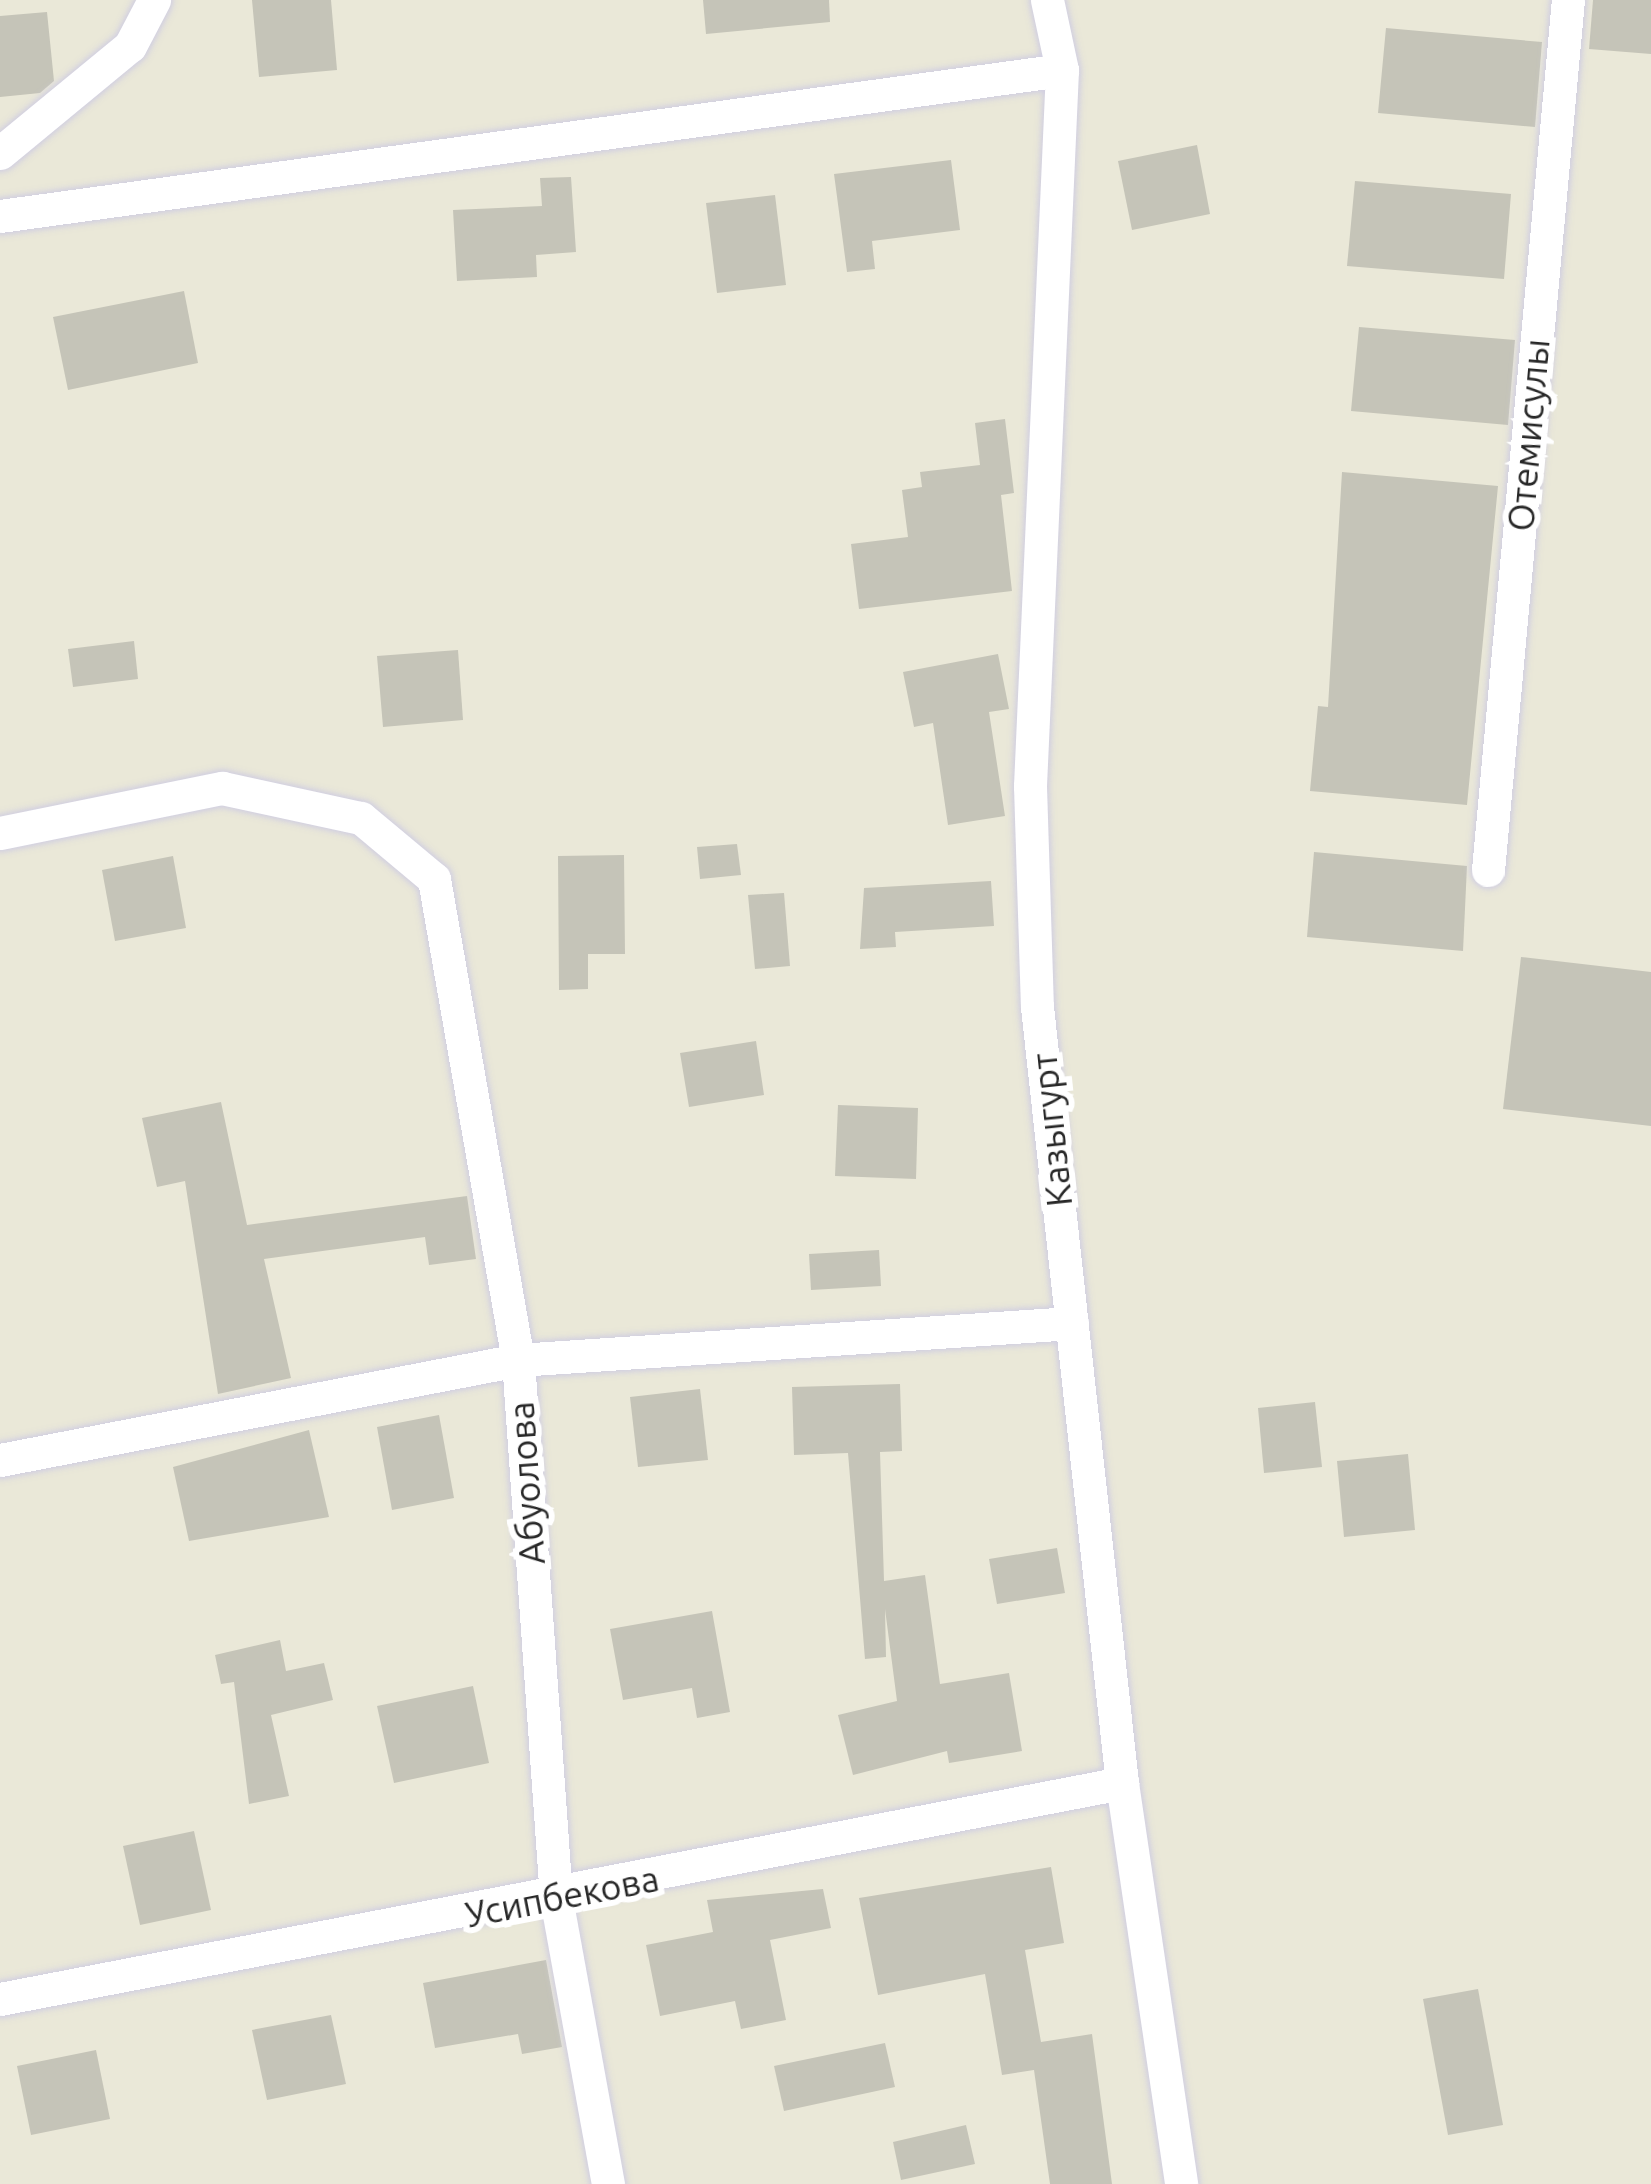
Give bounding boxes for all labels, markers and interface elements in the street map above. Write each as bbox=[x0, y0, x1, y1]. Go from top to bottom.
street label: Отемисулы bbox=[1498, 337, 1558, 533]
street label: Казыгурт bbox=[1021, 1051, 1081, 1209]
street label: Абуолова bbox=[499, 1400, 553, 1566]
street label: Усипбекова bbox=[462, 1856, 662, 1936]

